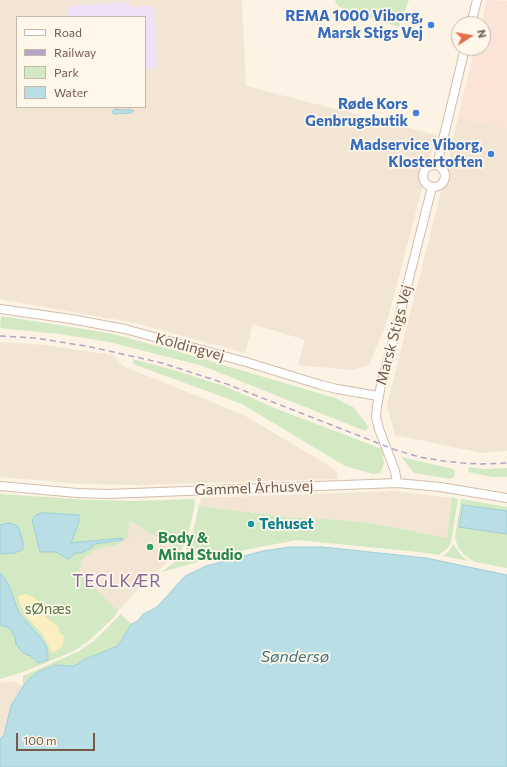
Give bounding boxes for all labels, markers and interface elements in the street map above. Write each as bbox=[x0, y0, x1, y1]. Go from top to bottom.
place label: REMA 1000 Viborg, Marsk Stigs Vej bbox=[285, 7, 423, 42]
legend bbox=[16, 16, 146, 108]
north arrow bbox=[451, 16, 491, 56]
marker: REMA 1000 Viborg, Marsk Stigs Vej bbox=[426, 20, 436, 30]
text: Road bbox=[54, 25, 82, 39]
text: N bbox=[475, 29, 489, 39]
text: Railway bbox=[54, 45, 96, 59]
text: Park bbox=[54, 65, 79, 79]
text: Water bbox=[54, 85, 88, 99]
place label: Røde Kors Genbrugsbutik bbox=[305, 95, 408, 130]
marker: Røde Kors Genbrugsbutik bbox=[411, 108, 421, 118]
place label: Madservice Viborg, Klostertoften bbox=[350, 136, 483, 171]
marker: Madservice Viborg, Klostertoften bbox=[486, 149, 496, 159]
street label: Marsk Stigs Vej bbox=[372, 283, 416, 387]
street label: Koldingvej bbox=[154, 329, 226, 365]
street label: Gammel Århusvej bbox=[194, 477, 314, 499]
place label: Tehuset bbox=[259, 515, 314, 533]
marker: Tehuset bbox=[246, 519, 256, 529]
place label: Body & Mind Studio bbox=[158, 529, 243, 564]
marker: Body & Mind Studio bbox=[145, 542, 155, 552]
district label: TEGLKÆR bbox=[72, 571, 162, 591]
park label: sØnæs bbox=[25, 600, 71, 618]
water label: Søndersø bbox=[261, 647, 329, 667]
scale bar bbox=[18, 725, 97, 751]
text: 100 m bbox=[23, 733, 57, 747]

